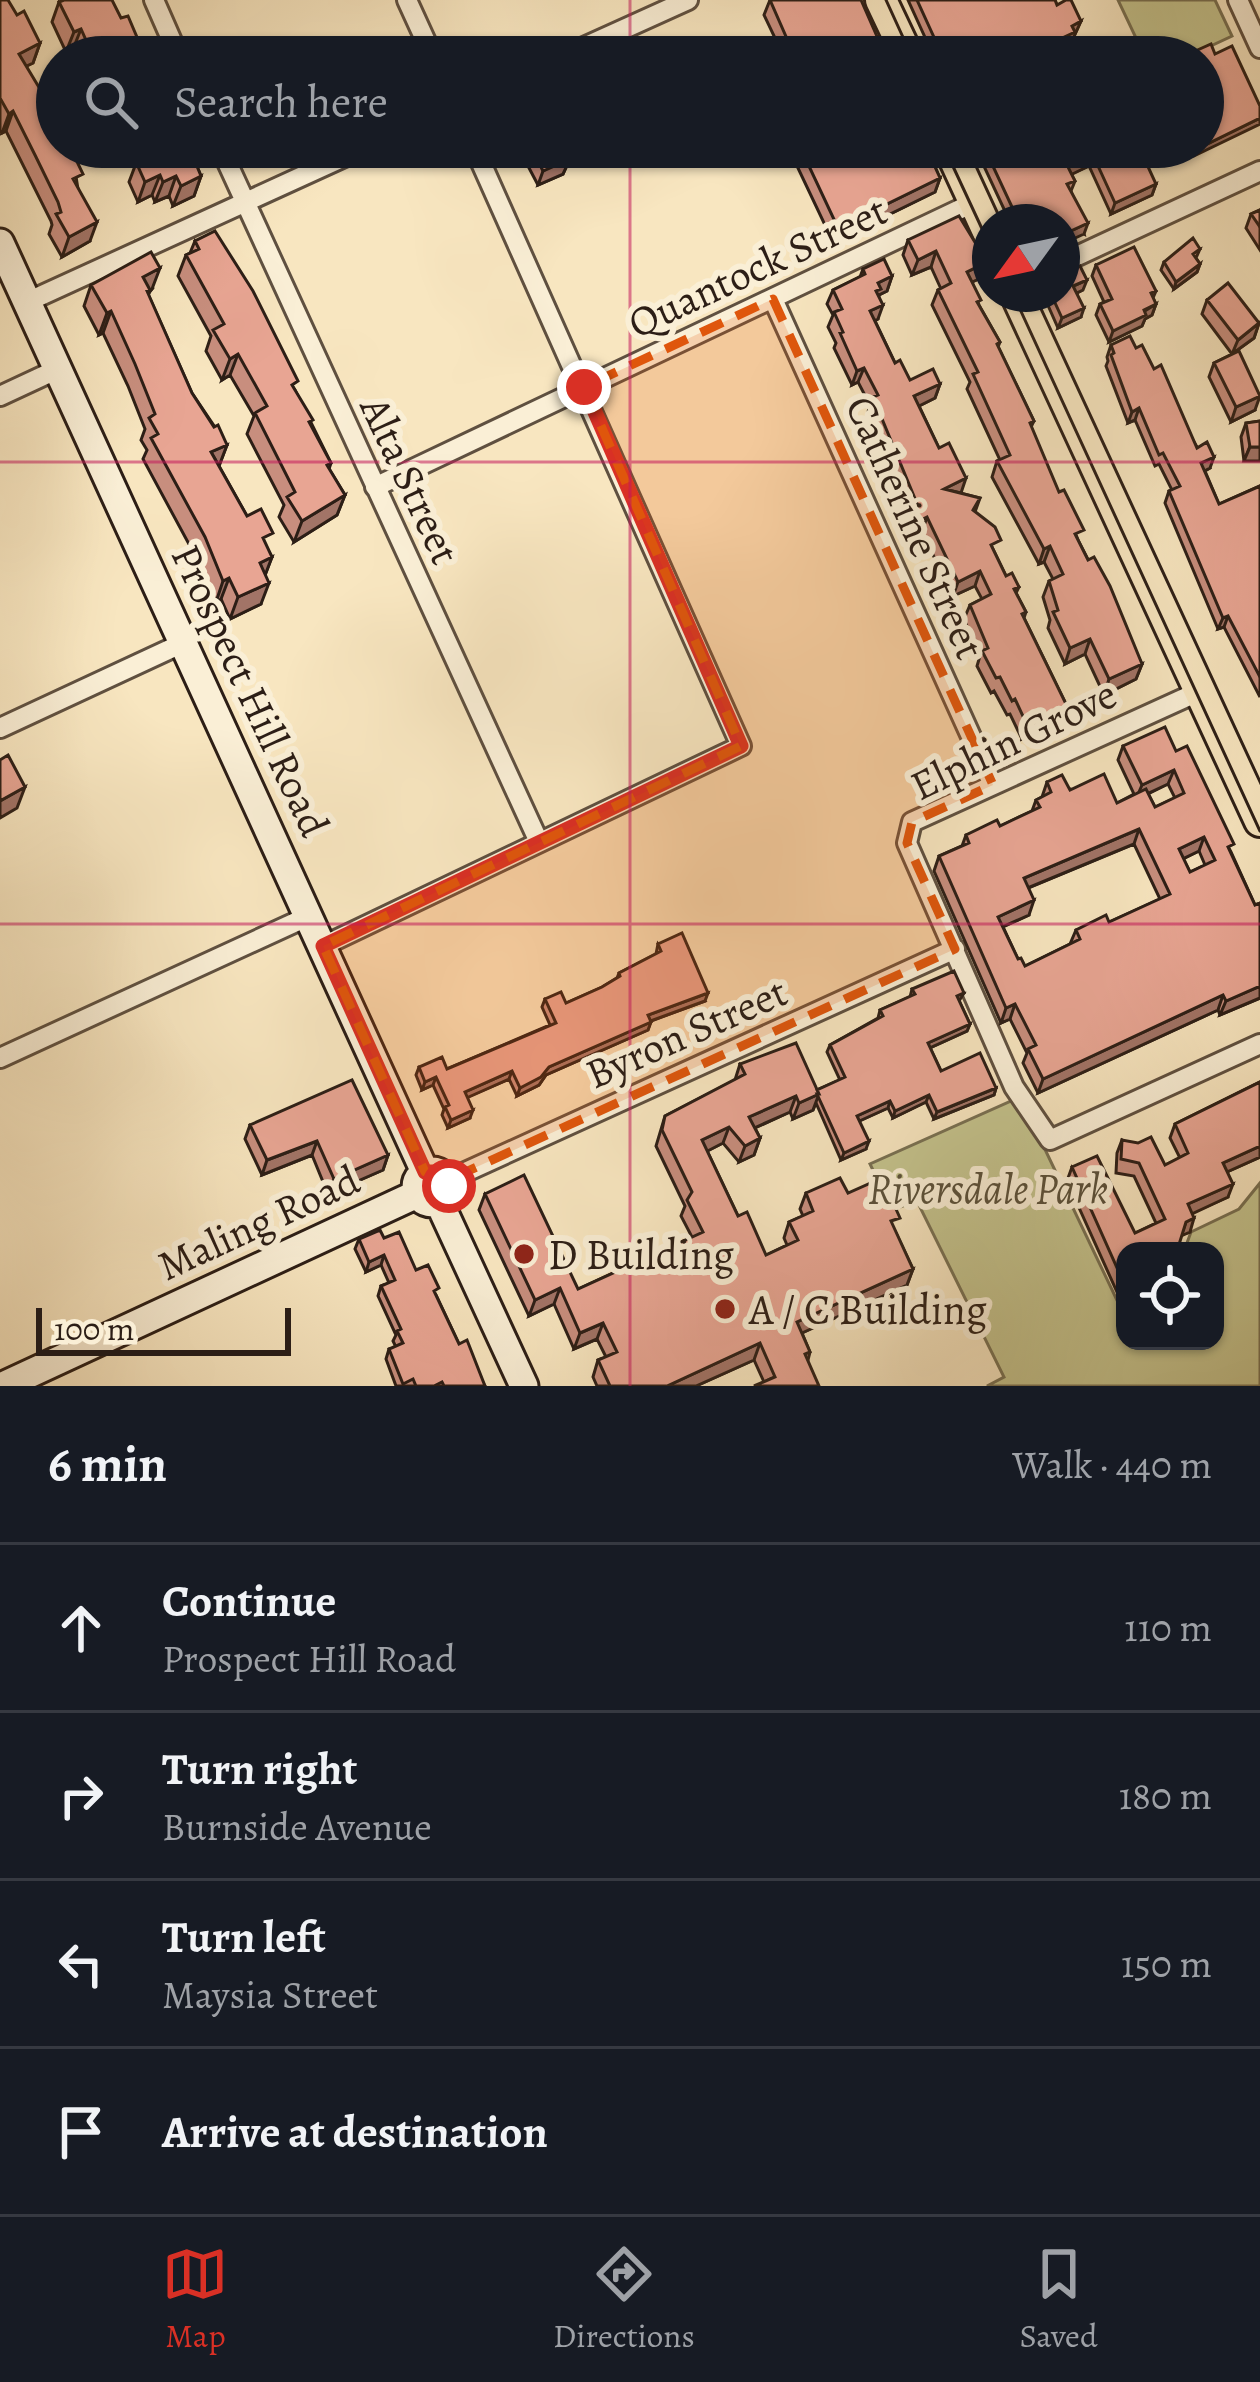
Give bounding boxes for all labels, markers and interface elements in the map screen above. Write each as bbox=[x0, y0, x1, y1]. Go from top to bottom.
search box bbox=[36, 36, 1224, 168]
icon: search bbox=[78, 69, 144, 135]
text: Search here bbox=[174, 71, 388, 133]
street label: Quantock Street bbox=[618, 181, 896, 351]
north arrow bbox=[972, 204, 1080, 312]
route end bbox=[557, 360, 611, 414]
street label: Alta Street bbox=[346, 386, 474, 573]
street label: Catherine Street bbox=[832, 387, 999, 668]
street label: Prospect Hill Road bbox=[158, 535, 343, 846]
street label: Elphin Grove bbox=[901, 665, 1126, 814]
street label: Byron Street bbox=[577, 963, 796, 1102]
street label: Maling Road bbox=[148, 1151, 369, 1294]
route start bbox=[422, 1159, 476, 1213]
park label: Riversdale Park bbox=[868, 1160, 1108, 1217]
place label: D Building bbox=[548, 1226, 734, 1283]
marker: D Building bbox=[511, 1241, 537, 1267]
map controls bbox=[1116, 1242, 1224, 1350]
button: locate bbox=[1116, 1242, 1224, 1350]
place label: A / C Building bbox=[748, 1281, 987, 1338]
marker: A / C Building bbox=[712, 1296, 738, 1322]
scale bar bbox=[36, 1302, 291, 1355]
text: 100 m bbox=[54, 1306, 134, 1351]
text: 6 min bbox=[48, 1429, 167, 1499]
text: Walk · 440 m bbox=[1012, 1438, 1212, 1491]
text: Continue bbox=[162, 1570, 336, 1632]
icon: ahead bbox=[48, 1595, 114, 1661]
text: 110 m bbox=[1124, 1601, 1212, 1654]
text: Prospect Hill Road bbox=[162, 1632, 456, 1685]
text: Turn right bbox=[162, 1738, 357, 1800]
icon: right bbox=[48, 1763, 114, 1829]
text: 180 m bbox=[1119, 1769, 1212, 1822]
text: Burnside Avenue bbox=[162, 1800, 432, 1853]
text: Turn left bbox=[162, 1906, 326, 1968]
icon: left bbox=[48, 1931, 114, 1997]
text: 150 m bbox=[1121, 1937, 1212, 1990]
text: Maysia Street bbox=[162, 1968, 378, 2021]
icon: arrive bbox=[48, 2099, 114, 2165]
text: Arrive at destination bbox=[162, 2101, 548, 2163]
tab: Map bbox=[162, 2241, 228, 2358]
tab: Directions bbox=[553, 2241, 695, 2358]
tab: Saved bbox=[1019, 2241, 1098, 2358]

